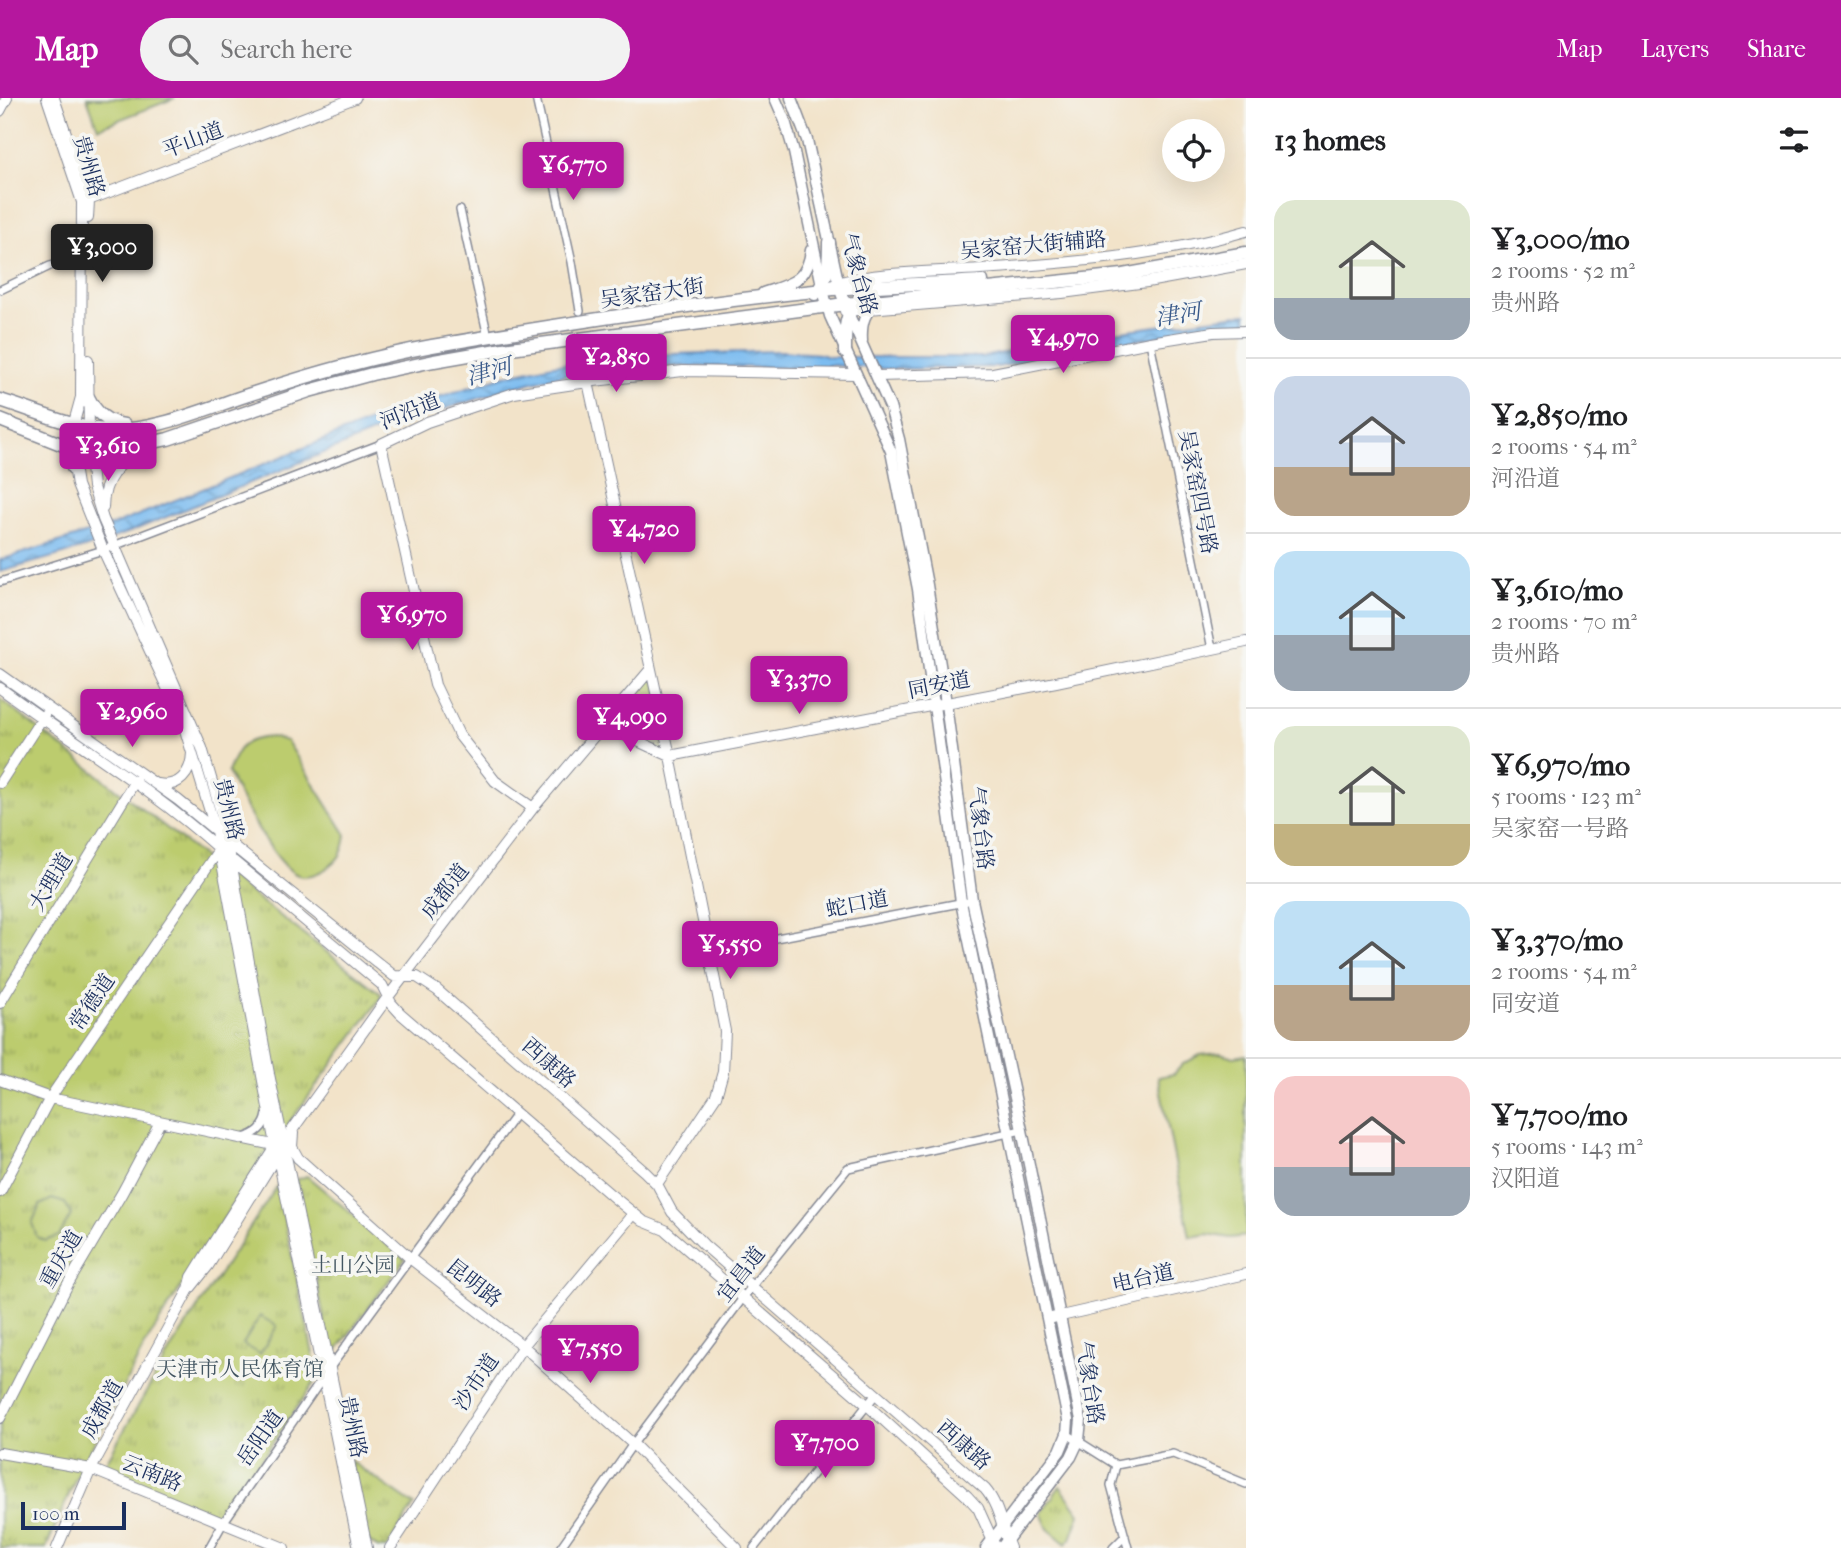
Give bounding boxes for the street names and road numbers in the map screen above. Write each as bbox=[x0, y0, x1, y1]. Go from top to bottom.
street label: 平山道 bbox=[159, 118, 227, 162]
street label: 贵州路 bbox=[69, 132, 109, 200]
street label: 吴家窑大街辅路 bbox=[959, 227, 1107, 263]
street label: 气象台路 bbox=[836, 230, 882, 318]
street label: 吴家窑大街 bbox=[598, 274, 706, 312]
street label: 河沿道 bbox=[376, 388, 444, 434]
street label: 吴家窑四号路 bbox=[1174, 428, 1222, 556]
street label: 同安道 bbox=[906, 667, 972, 703]
street label: 贵州路 bbox=[210, 776, 248, 842]
street label: 气象台路 bbox=[964, 785, 998, 871]
street label: 大理道 bbox=[24, 849, 78, 915]
street label: 成都道 bbox=[416, 859, 474, 923]
street label: 蛇口道 bbox=[824, 886, 890, 922]
street label: 常德道 bbox=[64, 969, 120, 1035]
street label: 西康路 bbox=[517, 1033, 581, 1093]
street label: 重庆道 bbox=[35, 1226, 87, 1292]
street label: 宜昌道 bbox=[712, 1242, 770, 1306]
street label: 昆明路 bbox=[442, 1254, 506, 1312]
street label: 电台道 bbox=[1110, 1259, 1176, 1297]
street label: 气象台路 bbox=[1072, 1340, 1108, 1426]
street label: 沙市道 bbox=[448, 1349, 504, 1415]
street label: 成都道 bbox=[76, 1376, 128, 1442]
street label: 贵州路 bbox=[335, 1394, 371, 1460]
street label: 岳阳道 bbox=[232, 1405, 288, 1471]
street label: 西康路 bbox=[932, 1415, 996, 1475]
street label: 云南路 bbox=[118, 1450, 186, 1496]

